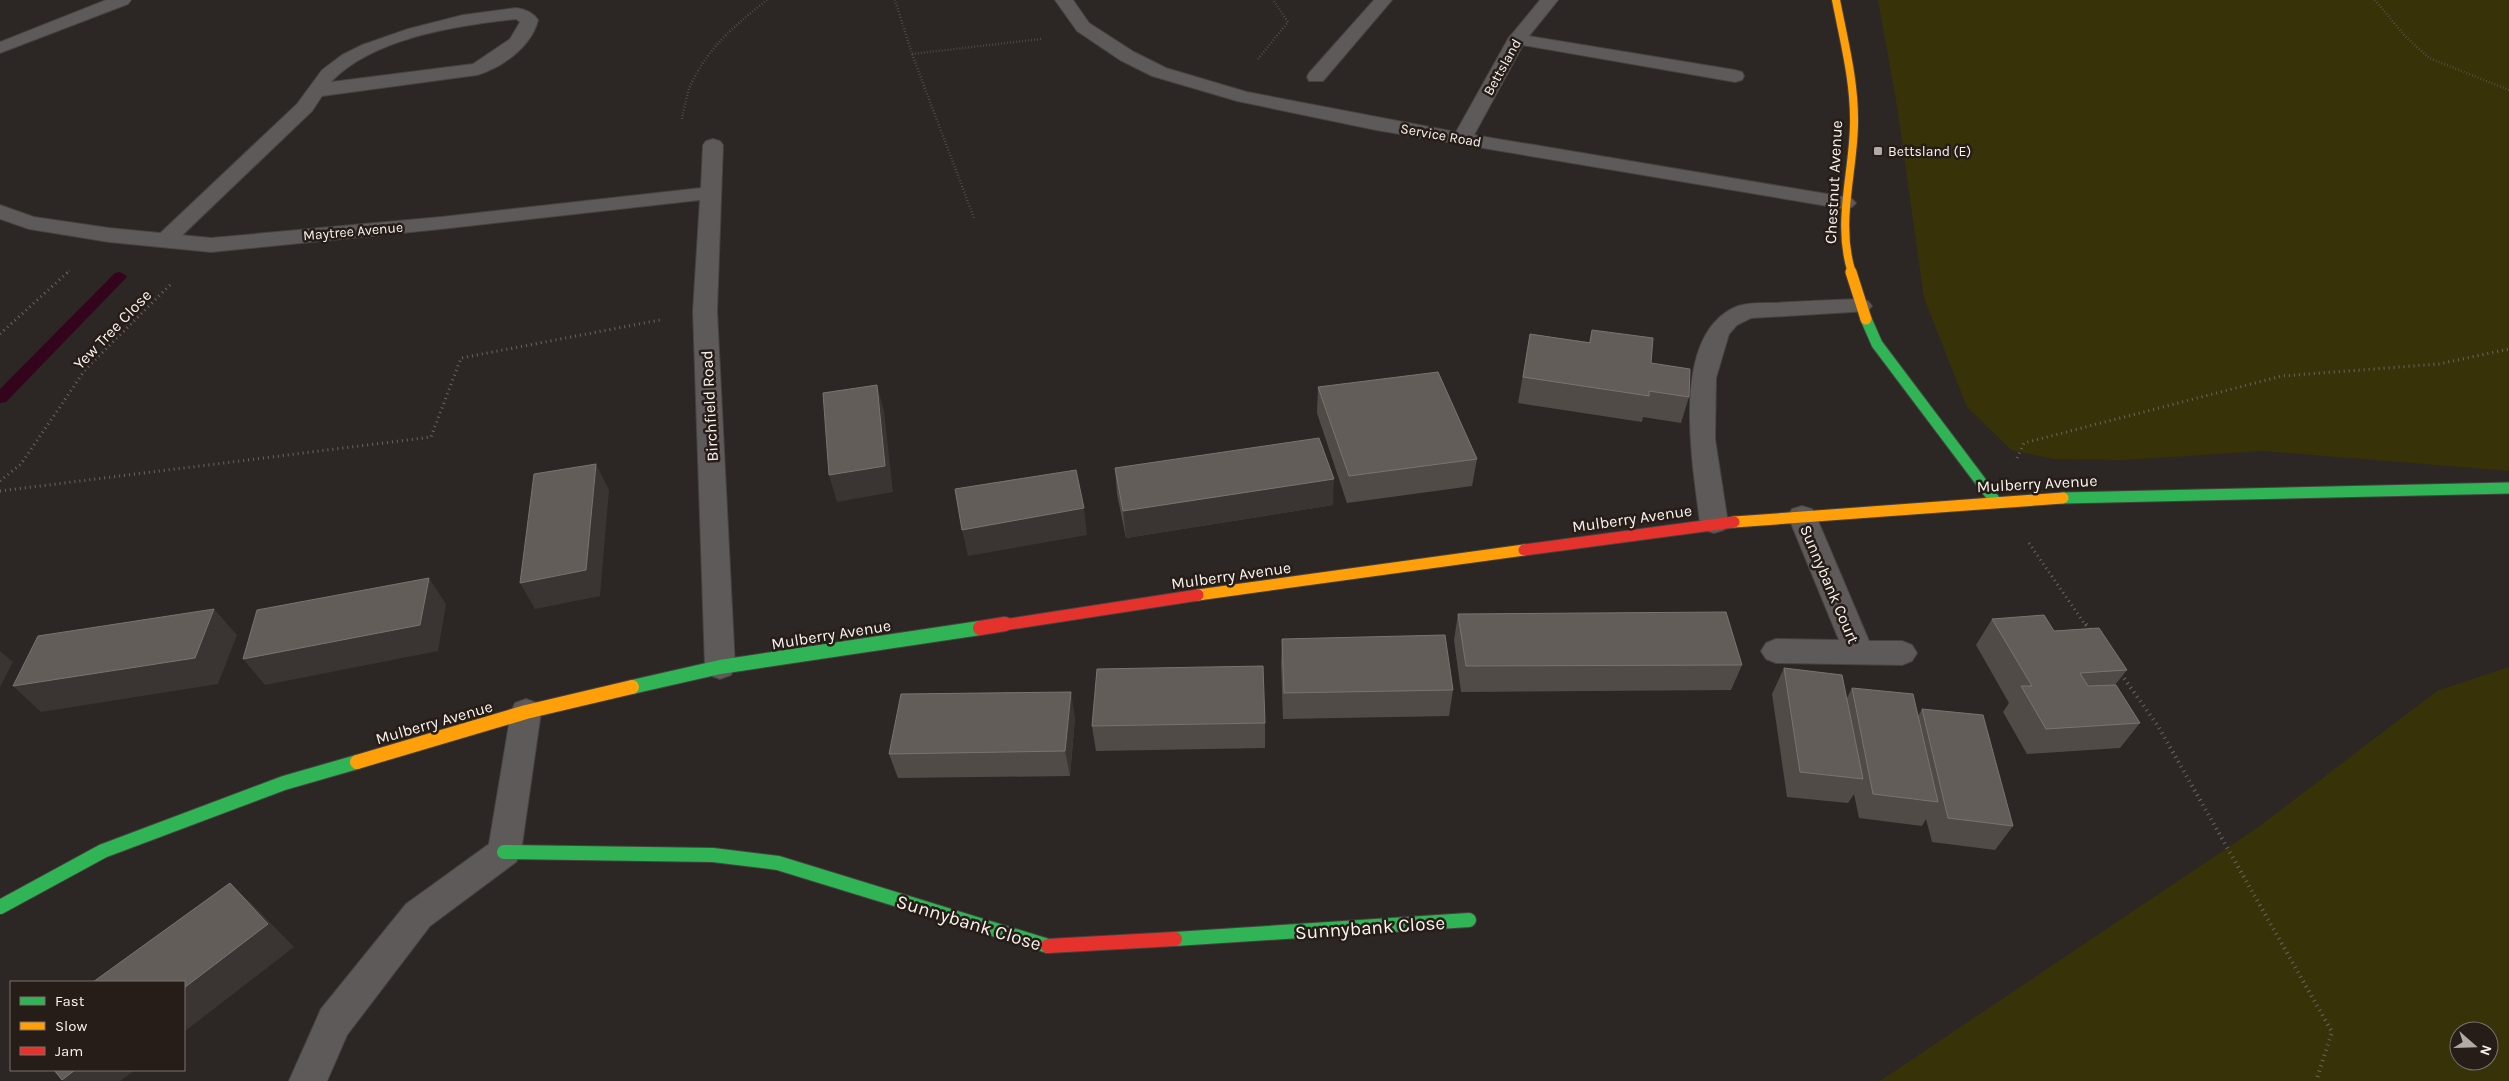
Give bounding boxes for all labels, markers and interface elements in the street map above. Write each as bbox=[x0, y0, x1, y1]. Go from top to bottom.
street label: Bettsland bbox=[1480, 36, 1525, 99]
street label: Service Road bbox=[1399, 120, 1483, 151]
street label: Chestnut Avenue bbox=[1821, 120, 1846, 244]
place label: Bettsland (E) bbox=[1888, 143, 1971, 160]
marker: Bettsland (E) bbox=[1872, 145, 1884, 157]
street label: Maytree Avenue bbox=[302, 219, 404, 244]
street label: Yew Tree Close bbox=[69, 285, 155, 373]
street label: Birchfield Road bbox=[697, 350, 722, 462]
street label: Mulberry Avenue bbox=[1976, 471, 2098, 496]
street label: Mulberry Avenue bbox=[1571, 501, 1693, 536]
street label: Sunnybank Court bbox=[1796, 522, 1863, 646]
street label: Mulberry Avenue bbox=[1170, 558, 1292, 593]
street label: Mulberry Avenue bbox=[770, 616, 892, 653]
street label: Mulberry Avenue bbox=[373, 697, 495, 748]
street label: Sunnybank Close bbox=[894, 890, 1044, 955]
street label: Sunnybank Close bbox=[1294, 912, 1446, 944]
legend bbox=[10, 981, 185, 1071]
text: Fast bbox=[55, 992, 85, 1010]
text: Slow bbox=[55, 1017, 87, 1035]
north arrow bbox=[2449, 1021, 2499, 1071]
text: Jam bbox=[55, 1042, 83, 1060]
text: N bbox=[2476, 1043, 2495, 1058]

